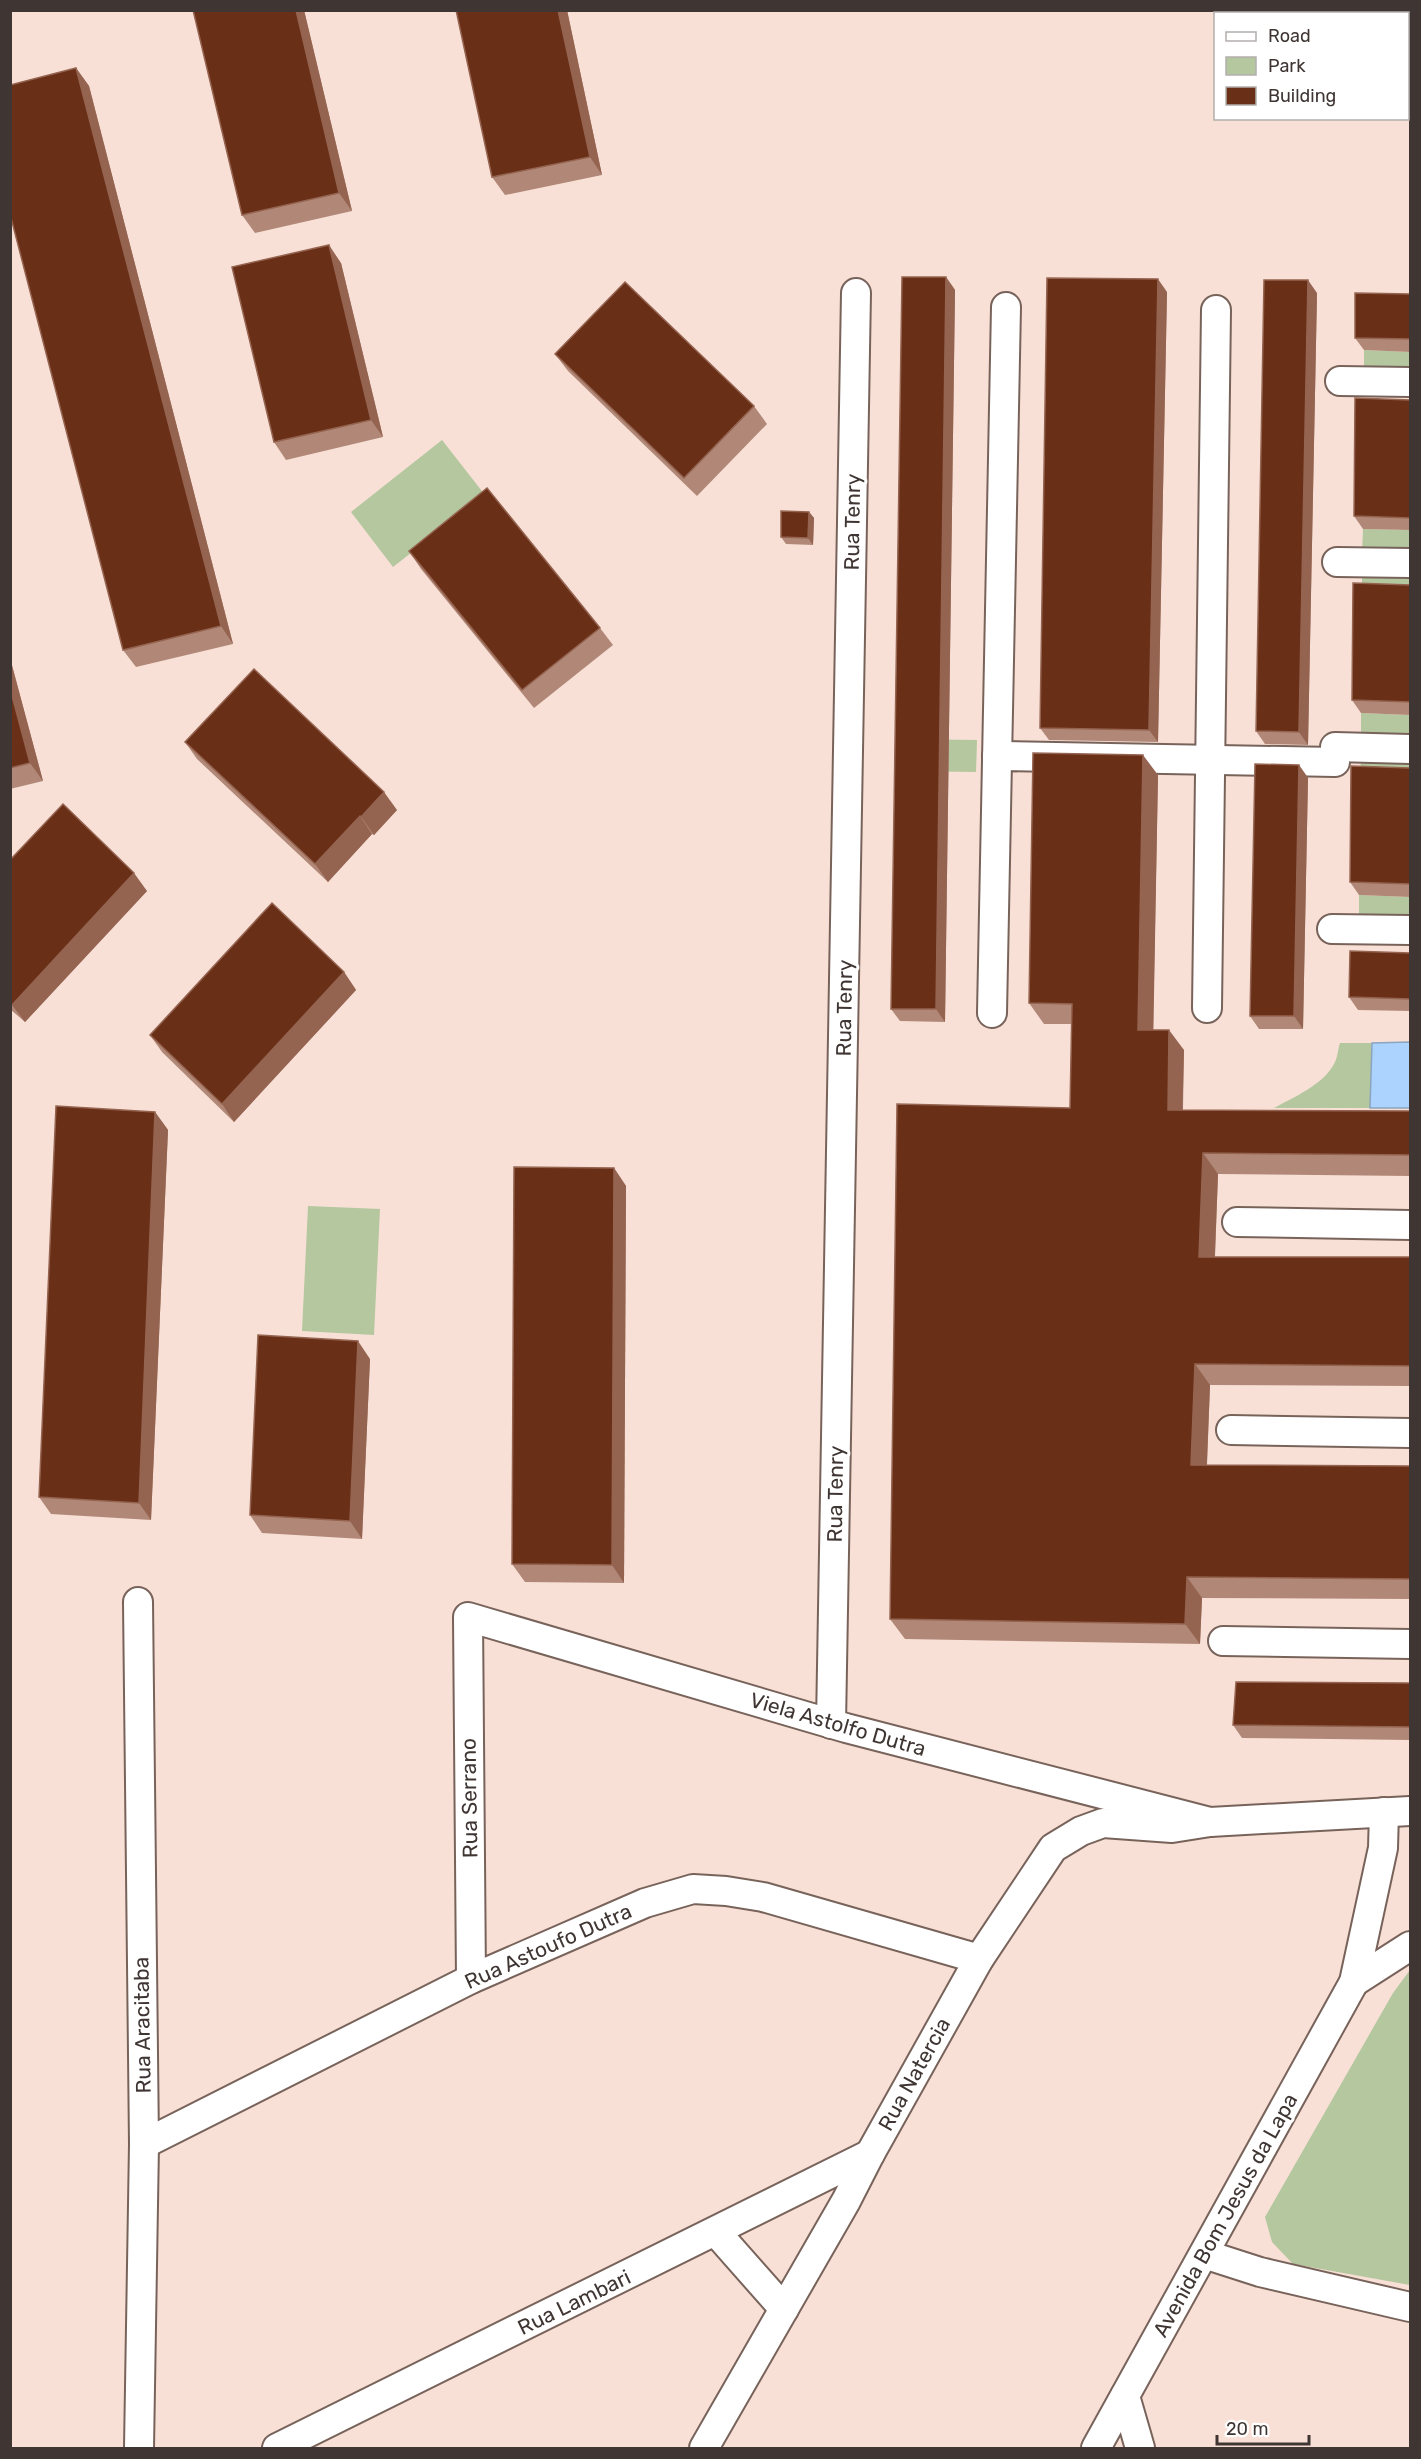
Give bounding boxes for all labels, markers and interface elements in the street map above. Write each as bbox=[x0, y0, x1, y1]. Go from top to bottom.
legend bbox=[1214, 12, 1409, 120]
text: Road bbox=[1268, 25, 1311, 47]
text: Park bbox=[1268, 55, 1306, 77]
text: Building bbox=[1268, 85, 1336, 107]
street label: Rua Tenry bbox=[839, 473, 865, 571]
street label: Rua Tenry bbox=[831, 959, 857, 1057]
street label: Rua Tenry bbox=[822, 1445, 848, 1543]
street label: Viela Astolfo Dutra bbox=[747, 1687, 929, 1761]
street label: Rua Serrano bbox=[455, 1738, 483, 1858]
street label: Rua Astoufo Dutra bbox=[461, 1898, 635, 1994]
street label: Rua Aracitaba bbox=[128, 1956, 156, 2094]
street label: Rua Natercia bbox=[873, 2013, 955, 2135]
street label: Avenida Bom Jesus da Lapa bbox=[1148, 2089, 1302, 2341]
street label: Rua Lambari bbox=[514, 2264, 634, 2340]
scale bar bbox=[1217, 2408, 1308, 2446]
text: 20 m bbox=[1226, 2418, 1268, 2440]

